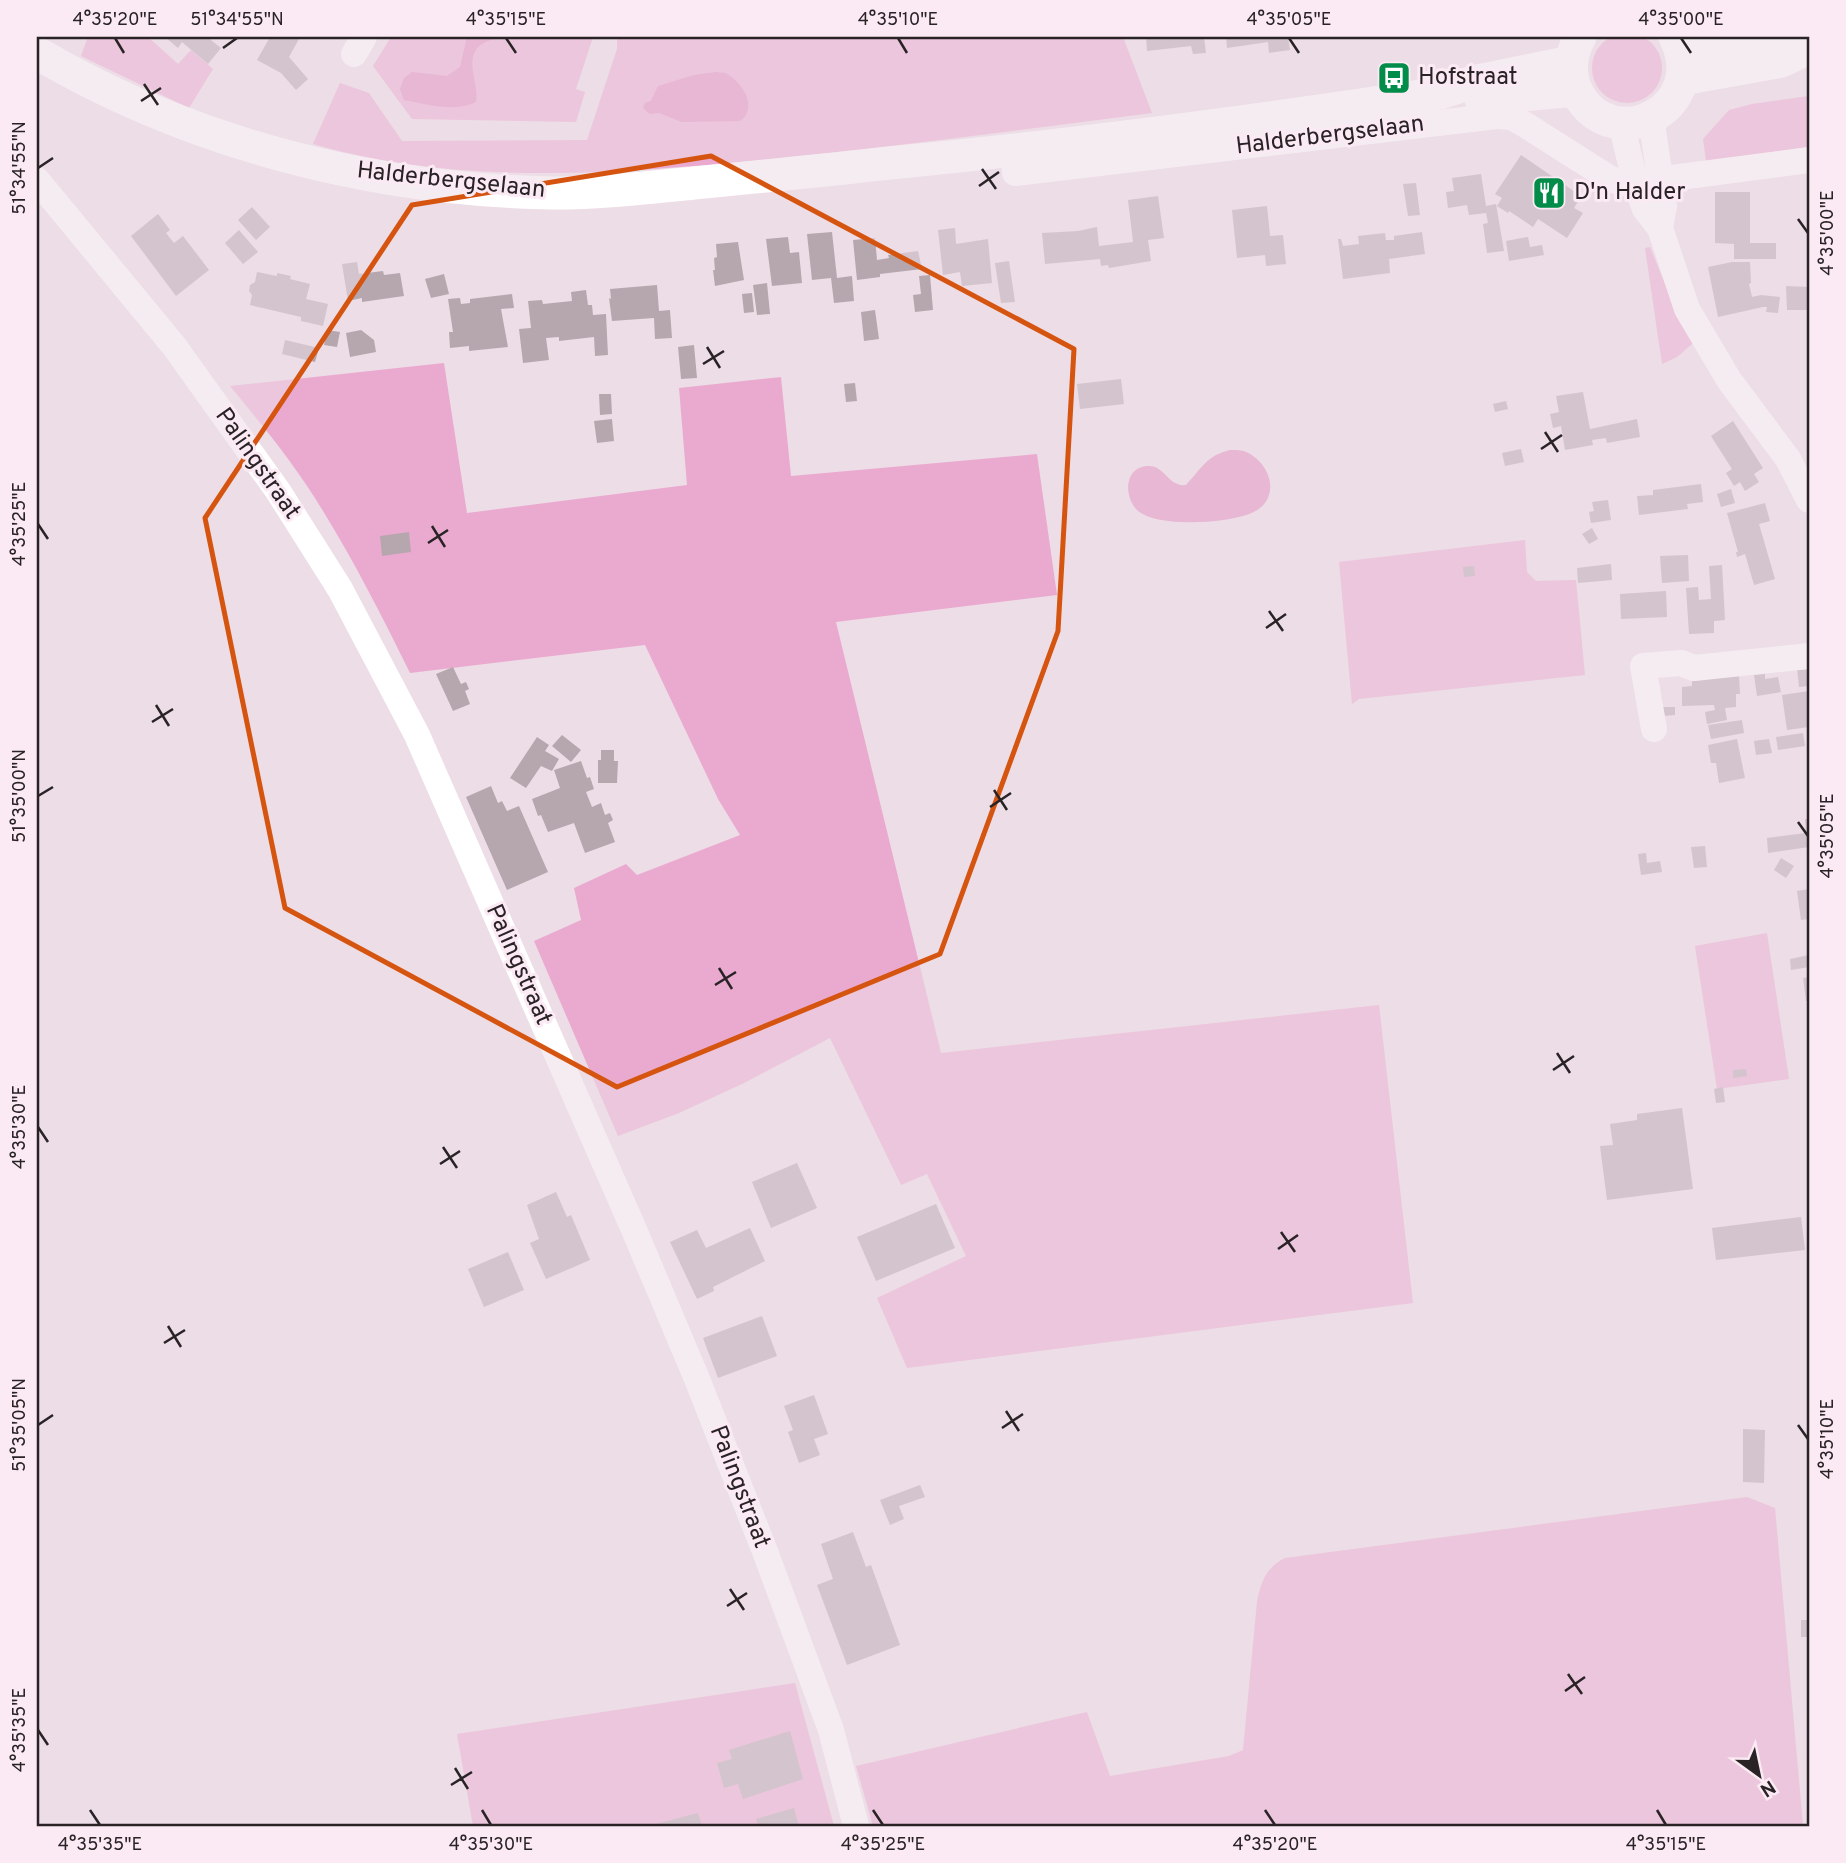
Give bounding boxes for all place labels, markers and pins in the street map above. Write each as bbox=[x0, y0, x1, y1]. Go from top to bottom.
bus stop icon: Hofstraat bbox=[1375, 59, 1413, 97]
place label: Hofstraat bbox=[1418, 63, 1517, 93]
restaurant icon: D'n Halder bbox=[1530, 174, 1568, 212]
place label: D'n Halder bbox=[1574, 178, 1686, 208]

